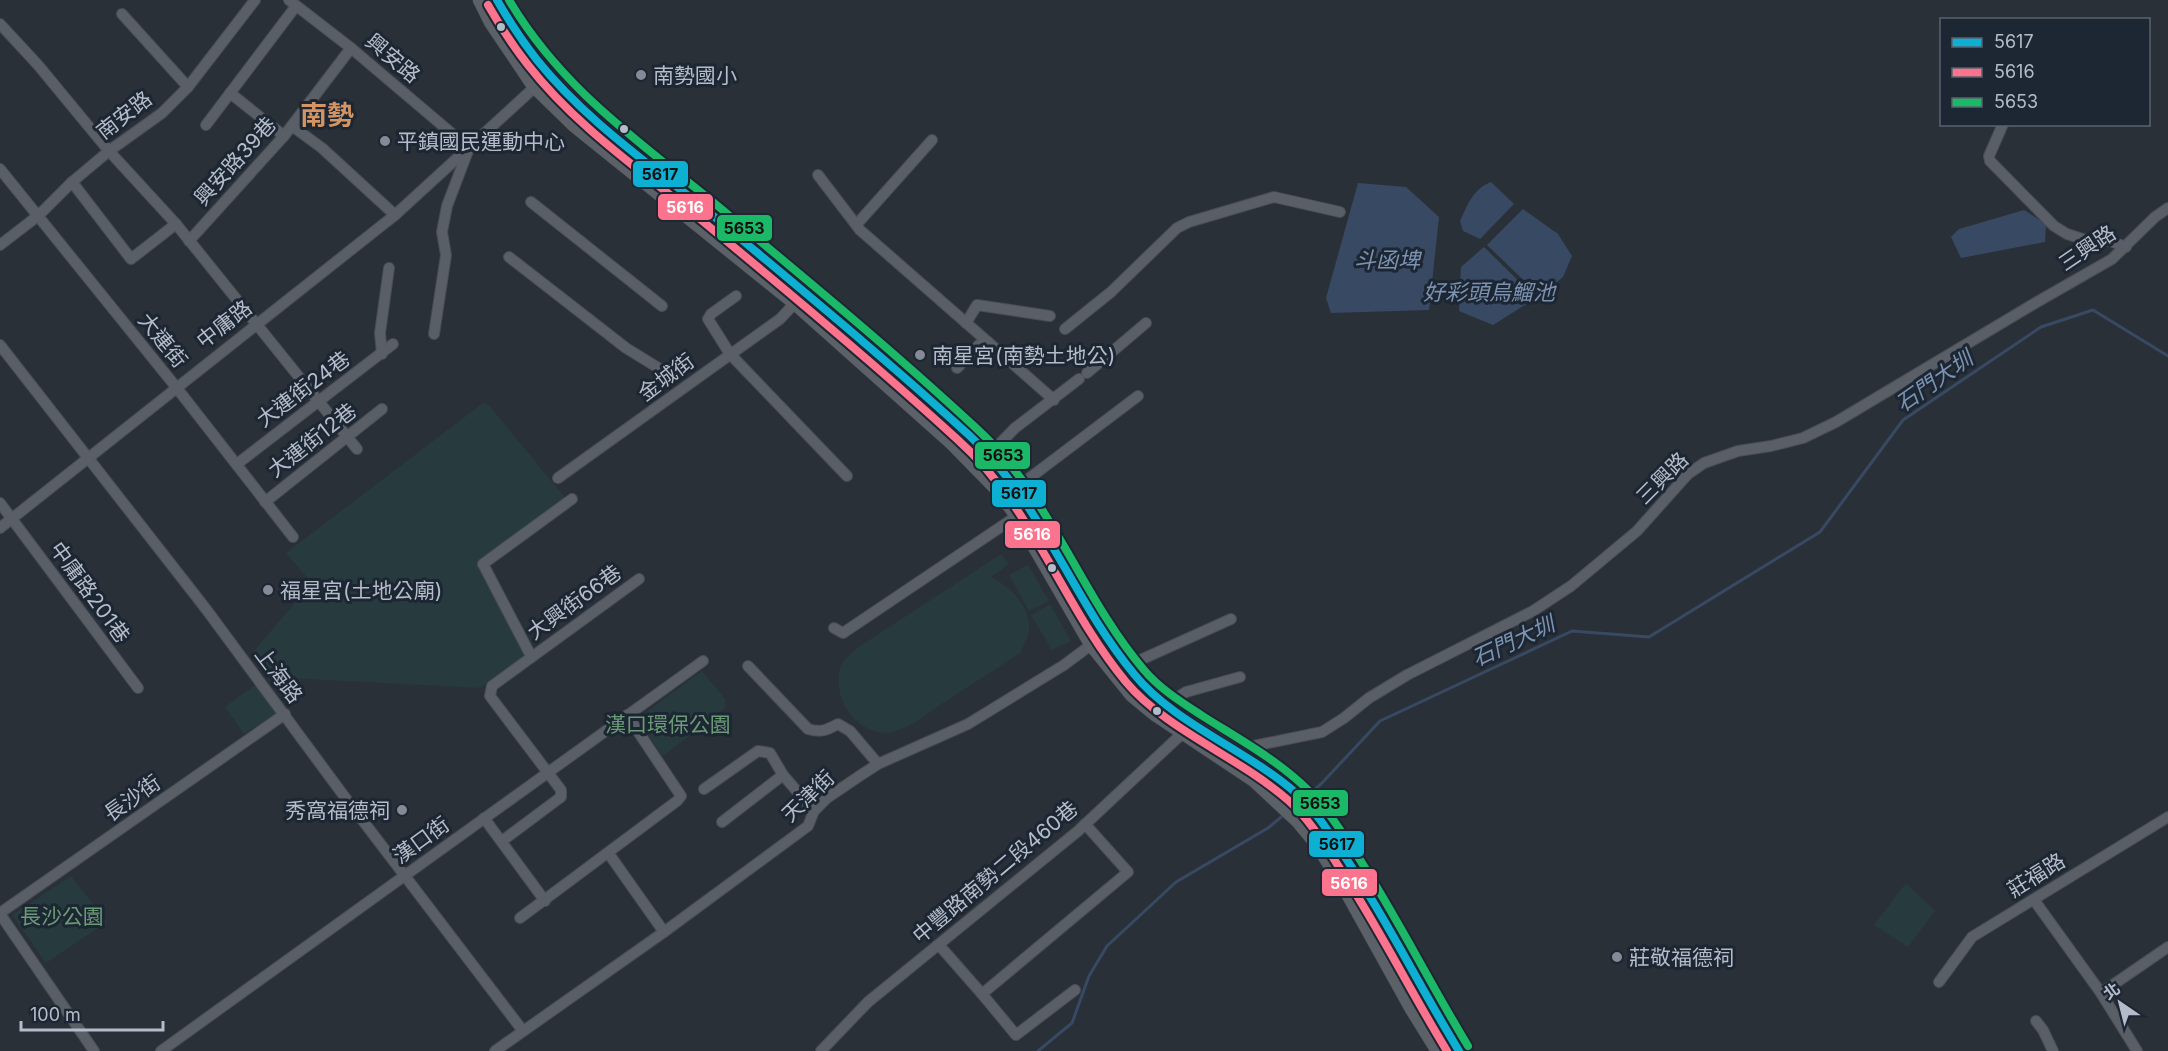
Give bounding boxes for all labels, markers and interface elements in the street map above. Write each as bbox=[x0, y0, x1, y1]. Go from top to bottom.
legend bbox=[1940, 18, 2150, 126]
unlabelled marker bbox=[495, 21, 507, 33]
street label: 興安路 bbox=[361, 28, 425, 88]
text: 5617 bbox=[1994, 31, 2034, 52]
text: 5616 bbox=[1994, 61, 2035, 82]
place label: 南勢國小 bbox=[653, 63, 737, 88]
marker: 南勢國小 bbox=[634, 68, 648, 82]
street label: 南安路 bbox=[91, 86, 157, 144]
text: 5653 bbox=[1994, 91, 2038, 112]
district label: 南勢 bbox=[300, 99, 354, 132]
street label: 興安路39巷 bbox=[189, 112, 281, 210]
unlabelled marker bbox=[618, 123, 630, 135]
place label: 平鎮國民運動中心 bbox=[397, 129, 565, 154]
marker: 平鎮國民運動中心 bbox=[378, 134, 392, 148]
line badge: 5617 bbox=[632, 160, 689, 188]
text: 5617 bbox=[642, 164, 678, 184]
line badge: 5616 bbox=[657, 193, 714, 221]
text: 5616 bbox=[666, 197, 704, 217]
line badge: 5653 bbox=[716, 214, 773, 242]
text: 5653 bbox=[723, 218, 765, 238]
street label: 三興路 bbox=[2054, 220, 2120, 276]
water label: 斗函埤 bbox=[1354, 247, 1423, 273]
water label: 好彩頭烏鰡池 bbox=[1423, 279, 1557, 305]
street label: 中庸路 bbox=[191, 295, 257, 353]
street label: 大連街 bbox=[133, 308, 193, 372]
place label: 南星宮(南勢土地公) bbox=[932, 343, 1115, 368]
water label: 石門大圳 bbox=[1890, 343, 1980, 417]
street label: 大連街24巷 bbox=[252, 346, 354, 432]
street label: 金城街 bbox=[633, 348, 699, 406]
marker: 南星宮(南勢土地公) bbox=[913, 348, 927, 362]
street label: 大連街12巷 bbox=[263, 398, 361, 482]
line badge: 5653 bbox=[974, 441, 1031, 470]
text: 5653 bbox=[982, 445, 1024, 465]
street label: 三興路 bbox=[1631, 447, 1693, 509]
line badge: 5617 bbox=[991, 479, 1047, 508]
text: 5617 bbox=[1001, 483, 1037, 503]
line badge: 5616 bbox=[1004, 520, 1061, 549]
text: 5616 bbox=[1013, 524, 1051, 544]
street label: 中庸路201巷 bbox=[45, 537, 135, 647]
street label: 大興街66巷 bbox=[522, 560, 626, 644]
unlabelled marker bbox=[1046, 562, 1058, 574]
place label: 福星宮(土地公廟) bbox=[280, 578, 442, 603]
marker: 福星宮(土地公廟) bbox=[261, 583, 275, 597]
water label: 石門大圳 bbox=[1468, 609, 1561, 671]
street label: 上海路 bbox=[250, 642, 308, 708]
unlabelled marker bbox=[1151, 705, 1163, 717]
park label: 漢口環保公園 bbox=[605, 712, 731, 737]
street label: 天津街 bbox=[777, 765, 839, 827]
street label: 長沙街 bbox=[99, 770, 165, 826]
line badge: 5653 bbox=[1292, 789, 1349, 817]
text: 5653 bbox=[1299, 793, 1341, 813]
street label: 中豐路南勢二段460巷 bbox=[907, 796, 1083, 948]
place label: 秀窩福德祠 bbox=[285, 798, 390, 823]
marker: 秀窩福德祠 bbox=[395, 803, 409, 817]
street label: 漢口街 bbox=[388, 811, 454, 869]
line badge: 5617 bbox=[1308, 830, 1365, 858]
text: 5617 bbox=[1319, 834, 1355, 854]
street label: 莊福路 bbox=[2003, 848, 2069, 902]
line badge: 5616 bbox=[1321, 868, 1378, 897]
text: 5616 bbox=[1330, 873, 1368, 893]
park label: 長沙公園 bbox=[20, 904, 104, 929]
place label: 莊敬福德祠 bbox=[1629, 945, 1734, 970]
marker: 莊敬福德祠 bbox=[1610, 950, 1624, 964]
north arrow bbox=[2090, 973, 2150, 1033]
text: 北 bbox=[2099, 978, 2124, 1003]
scale bar bbox=[21, 994, 164, 1032]
text: 100 m bbox=[30, 1004, 81, 1025]

